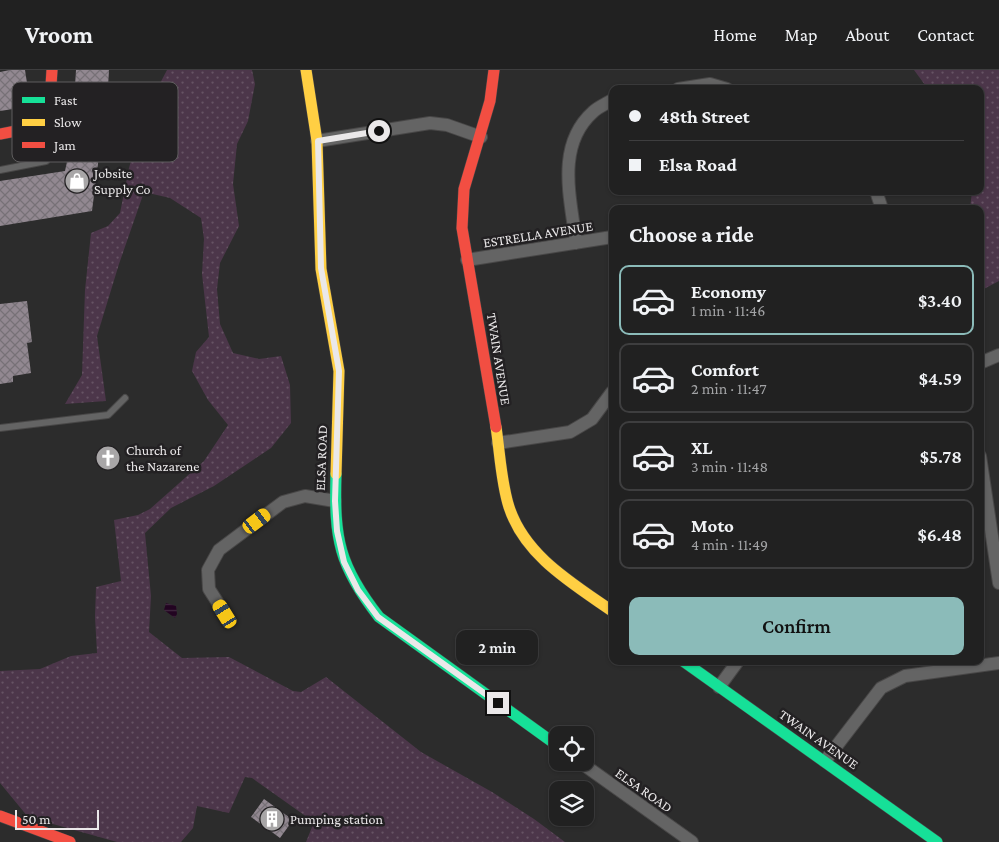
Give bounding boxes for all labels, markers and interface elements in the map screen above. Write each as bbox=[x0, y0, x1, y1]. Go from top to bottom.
text: Vroom bbox=[25, 21, 93, 48]
text: Home bbox=[714, 25, 757, 45]
text: Map bbox=[785, 25, 817, 45]
text: About bbox=[845, 25, 889, 45]
text: Contact bbox=[917, 25, 974, 45]
legend bbox=[12, 82, 178, 162]
text: Fast bbox=[54, 92, 78, 108]
text: 48th Street bbox=[659, 106, 750, 127]
text: Slow bbox=[54, 114, 82, 130]
route start bbox=[368, 120, 390, 142]
text: Jam bbox=[52, 137, 76, 153]
text: Elsa Road bbox=[659, 154, 737, 175]
place label: Jobsite Supply Co bbox=[92, 165, 151, 197]
shop icon: Jobsite Supply Co bbox=[64, 168, 90, 194]
street label: ESTRELLA AVENUE bbox=[482, 217, 594, 251]
text: Choose a ride bbox=[629, 222, 754, 247]
icon: car bbox=[631, 278, 676, 323]
text: Economy bbox=[691, 281, 766, 302]
text: $3.40 bbox=[918, 290, 962, 311]
text: 1 min · 11:46 bbox=[691, 302, 765, 319]
street label: TWAIN AVENUE bbox=[484, 312, 514, 407]
icon: car bbox=[631, 356, 676, 401]
text: Comfort bbox=[691, 359, 759, 380]
text: $4.59 bbox=[919, 368, 962, 389]
text: 2 min · 11:47 bbox=[691, 380, 767, 397]
street label: ELSA ROAD bbox=[312, 425, 330, 491]
icon: car bbox=[631, 434, 676, 479]
text: XL bbox=[691, 437, 713, 458]
place label: Church of the Nazarene bbox=[126, 442, 199, 474]
church icon: Church of the Nazarene bbox=[95, 445, 121, 471]
text: $5.78 bbox=[920, 446, 962, 467]
text: 3 min · 11:48 bbox=[691, 458, 768, 475]
car bbox=[240, 506, 273, 536]
icon: car bbox=[631, 512, 676, 557]
text: Moto bbox=[691, 515, 734, 536]
text: $6.48 bbox=[917, 524, 962, 545]
text: 4 min · 11:49 bbox=[691, 536, 768, 553]
car bbox=[210, 597, 239, 631]
button: Confirm bbox=[629, 597, 964, 655]
callout: 2 min bbox=[457, 630, 539, 666]
text: 2 min bbox=[478, 639, 516, 656]
route end bbox=[487, 692, 509, 714]
street label: TWAIN AVENUE bbox=[776, 706, 862, 772]
map controls bbox=[549, 726, 594, 826]
button: locate bbox=[549, 726, 594, 771]
street label: ELSA ROAD bbox=[612, 765, 676, 815]
button: layers bbox=[549, 781, 594, 826]
building icon: Pumping station bbox=[259, 806, 285, 832]
scale bar bbox=[15, 807, 99, 830]
text: 50 m bbox=[22, 811, 50, 827]
place label: Pumping station bbox=[290, 811, 383, 827]

